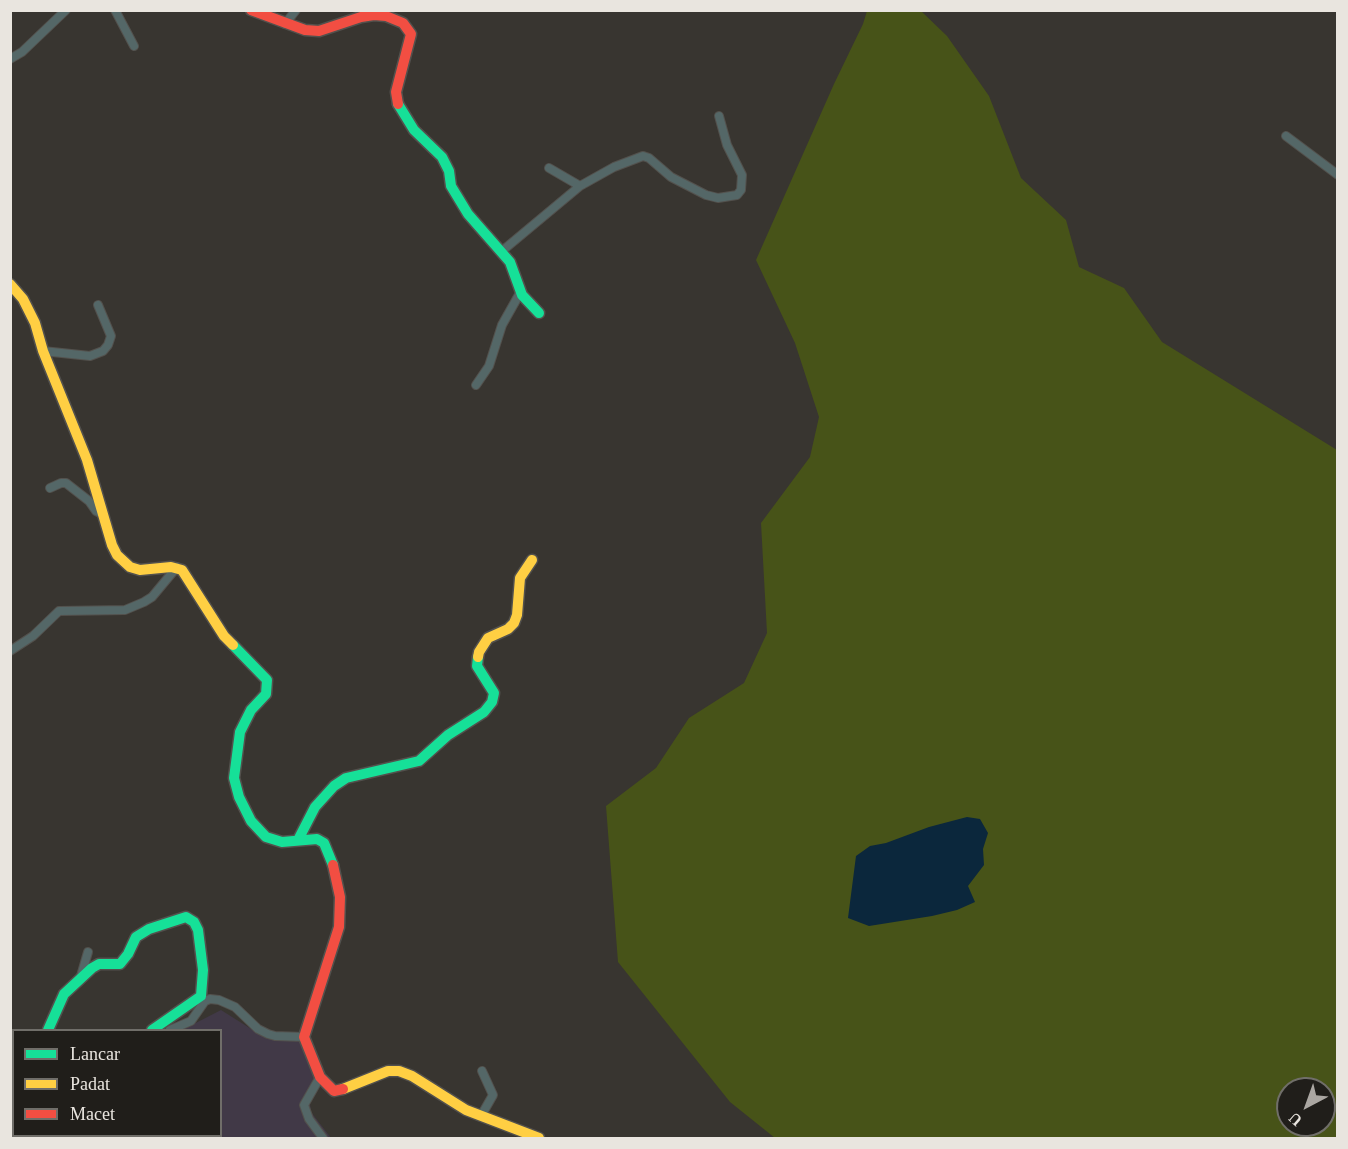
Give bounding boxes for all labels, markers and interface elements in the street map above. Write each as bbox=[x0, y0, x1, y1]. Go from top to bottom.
legend bbox=[12, 1029, 222, 1137]
text: Lancar bbox=[70, 1044, 120, 1064]
text: Padat bbox=[70, 1074, 110, 1094]
north arrow bbox=[1276, 1077, 1336, 1137]
text: Macet bbox=[70, 1104, 115, 1124]
text: U bbox=[1285, 1109, 1305, 1130]

